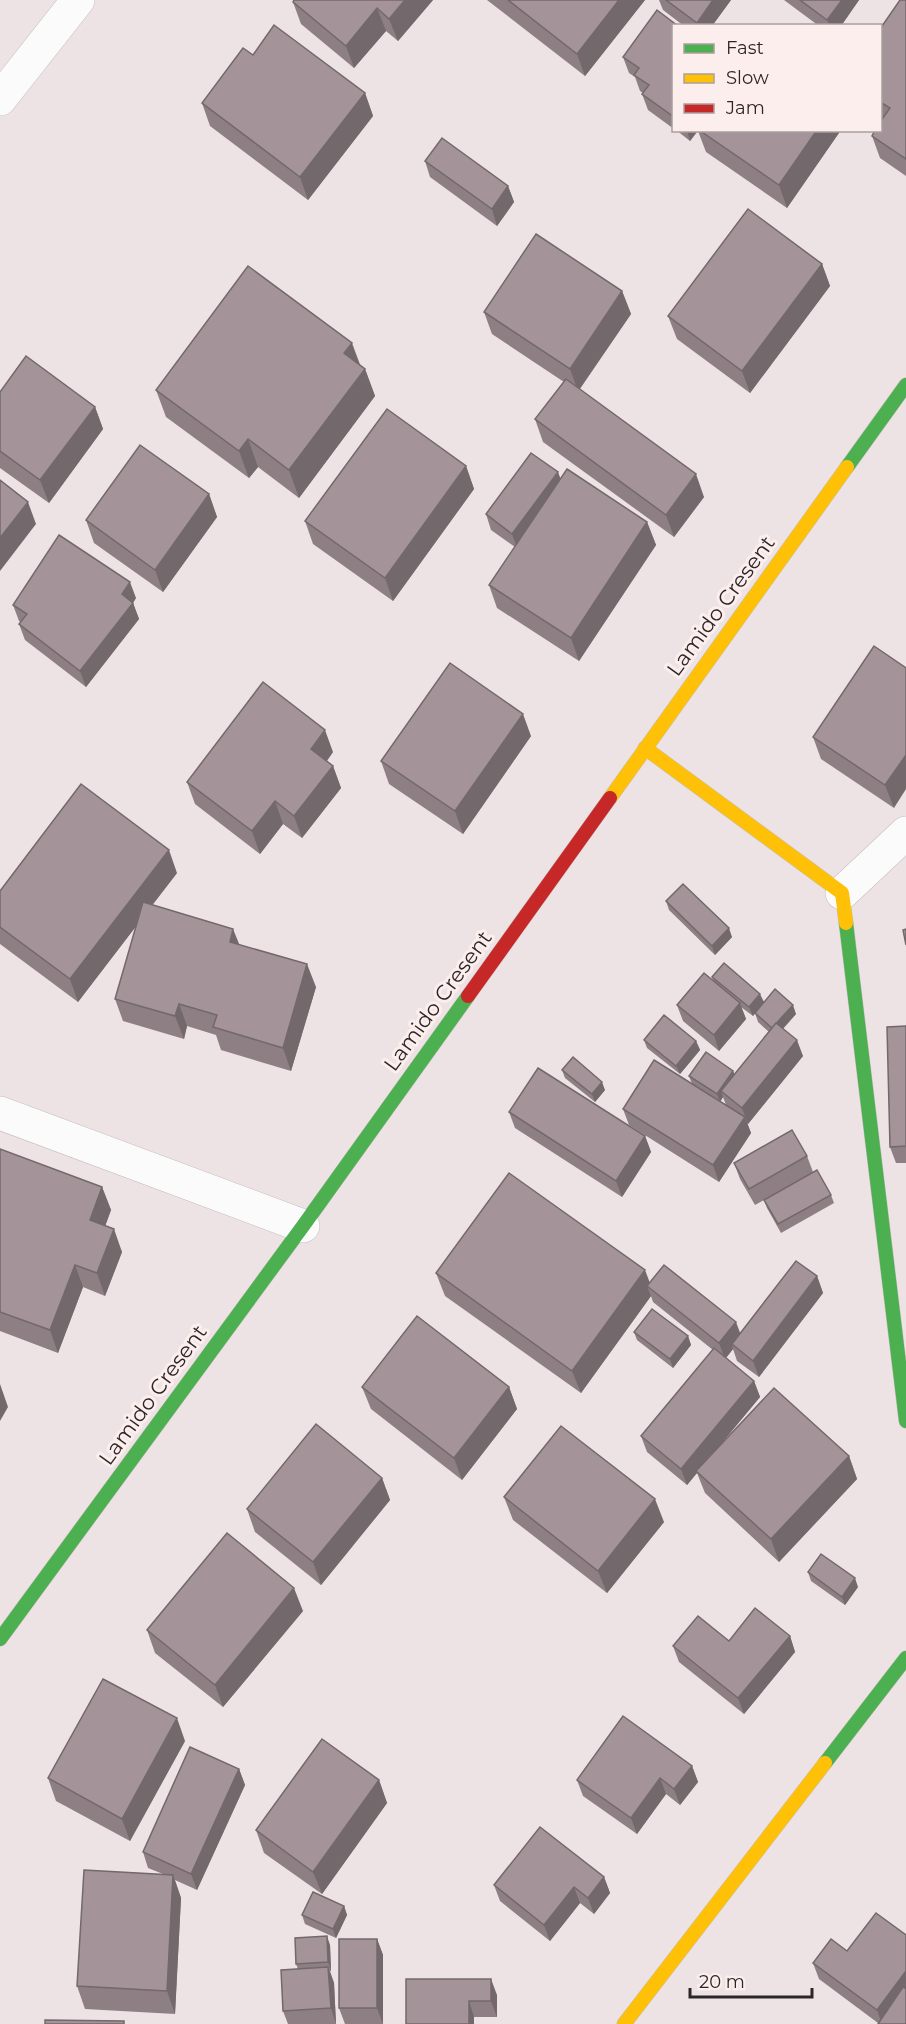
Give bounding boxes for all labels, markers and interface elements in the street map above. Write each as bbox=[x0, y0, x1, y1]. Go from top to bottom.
legend bbox=[672, 24, 882, 132]
text: Fast bbox=[726, 37, 764, 59]
text: Slow bbox=[726, 67, 769, 89]
text: Jam bbox=[725, 97, 765, 119]
street label: Lamido Cresent bbox=[661, 531, 780, 681]
street label: Lamido Cresent bbox=[378, 926, 497, 1076]
street label: Lamido Cresent bbox=[93, 1320, 212, 1470]
scale bar bbox=[690, 1961, 812, 1999]
text: 20 m bbox=[699, 1971, 745, 1993]

